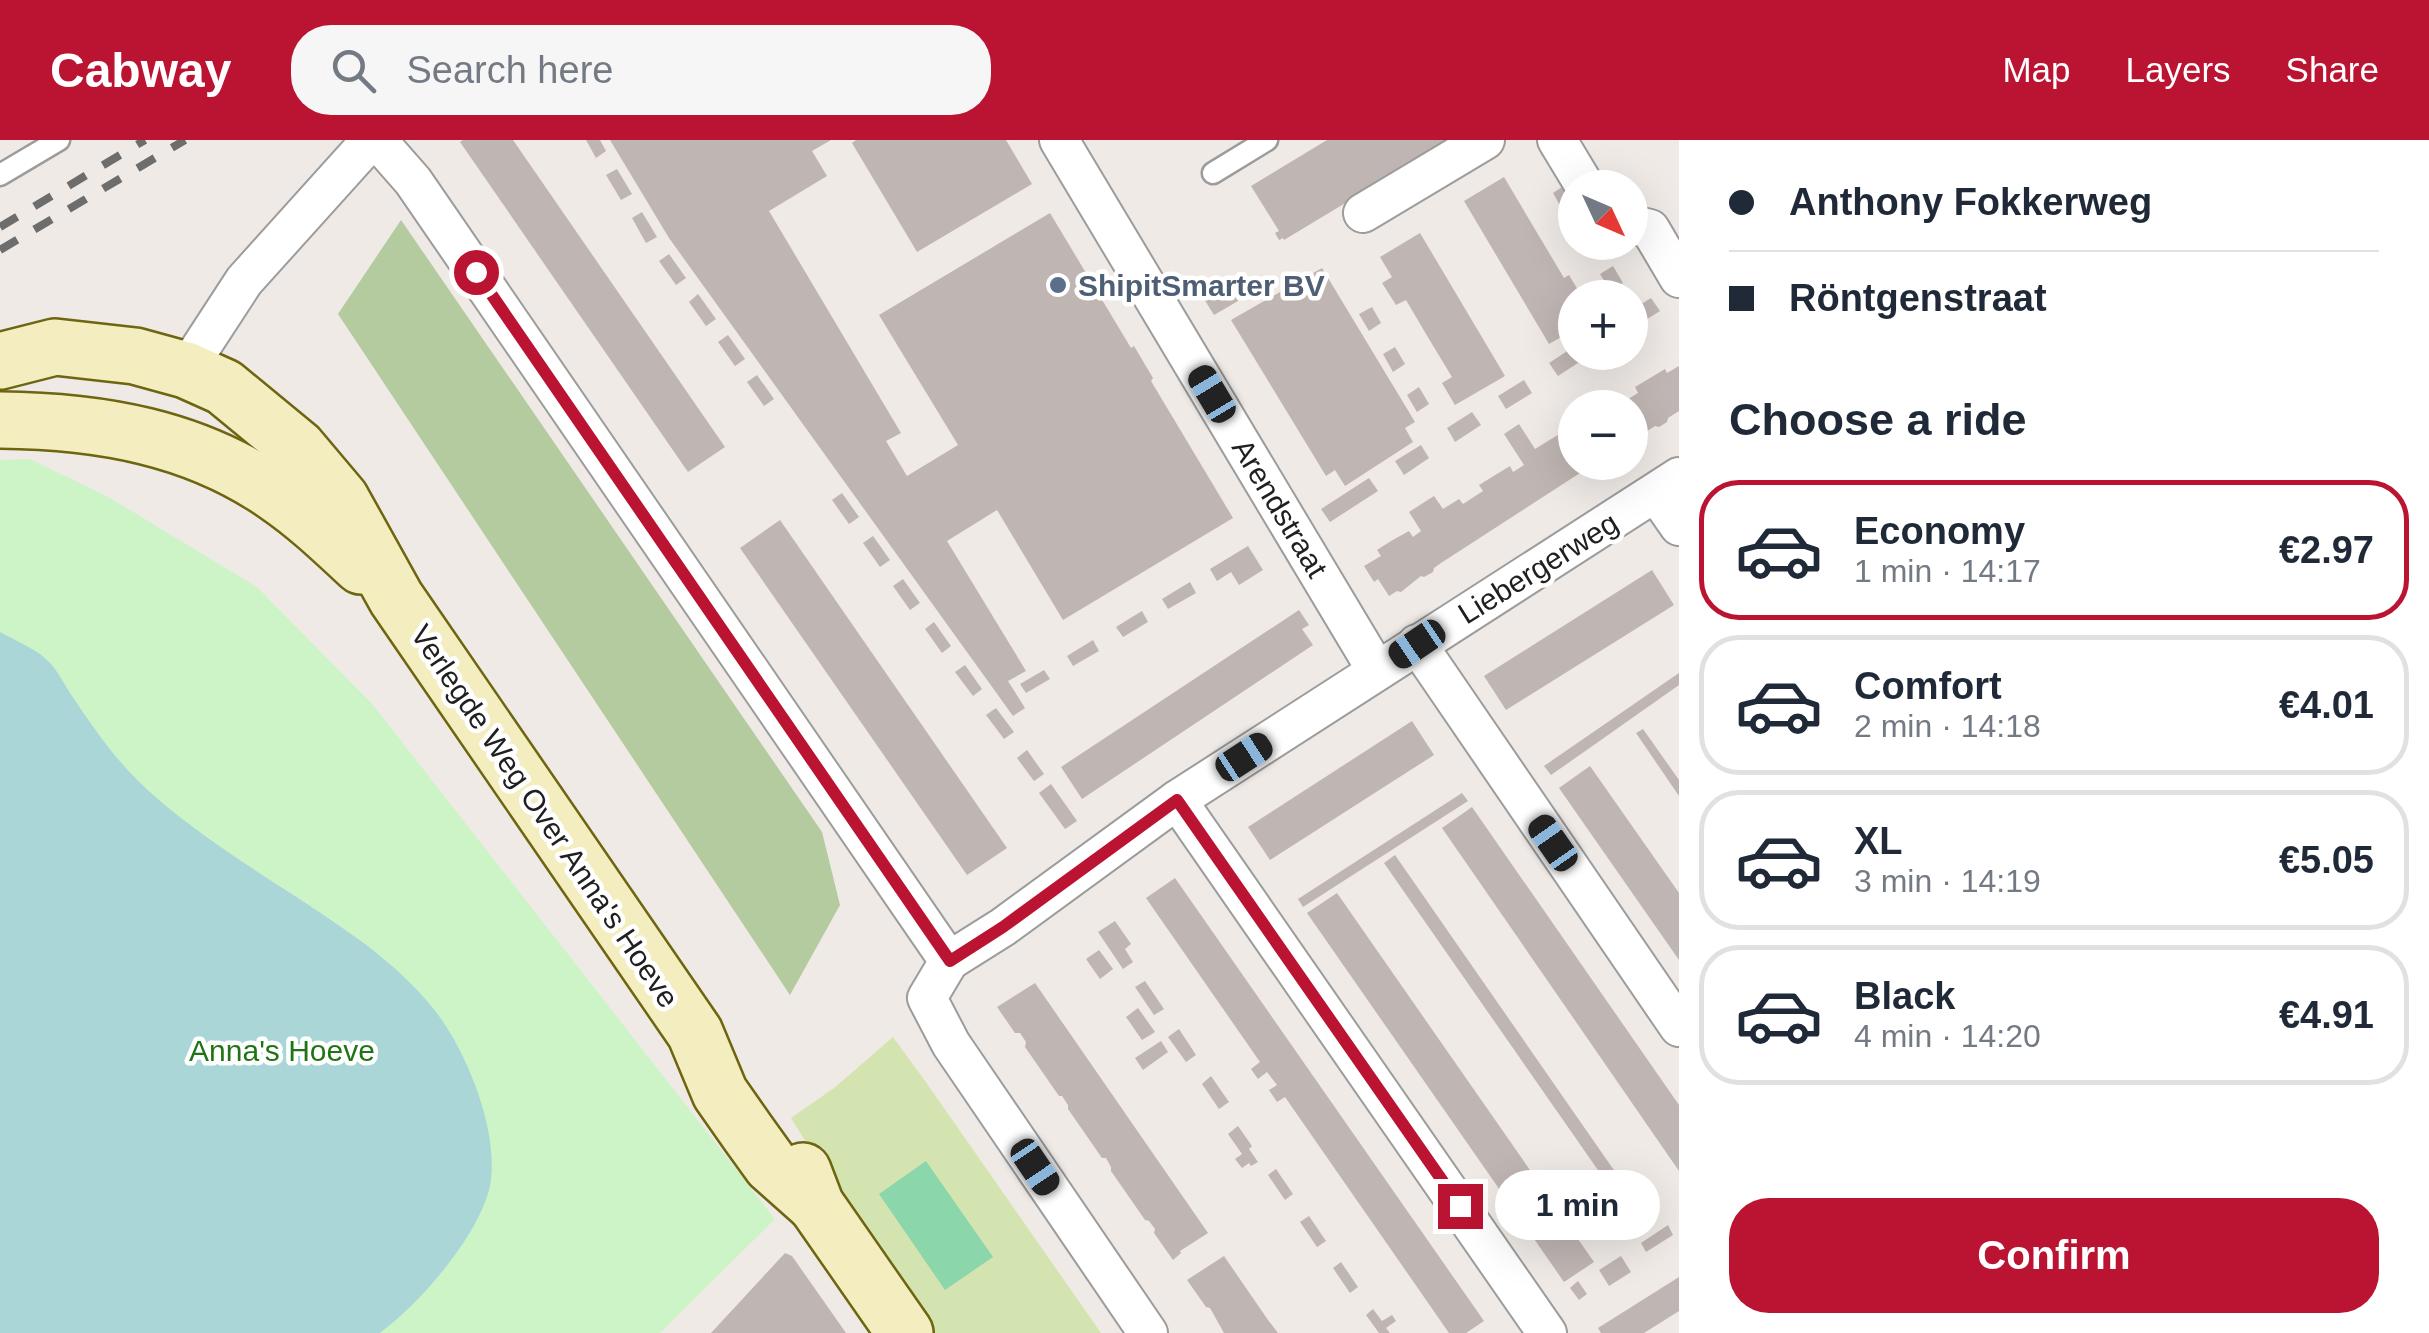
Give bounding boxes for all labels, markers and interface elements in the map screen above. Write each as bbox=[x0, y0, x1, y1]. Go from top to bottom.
search box bbox=[291, 25, 991, 115]
icon: search bbox=[326, 43, 381, 98]
text: Cabway bbox=[50, 44, 231, 97]
text: Search here bbox=[406, 49, 613, 91]
text: Map bbox=[2002, 50, 2071, 89]
text: Layers bbox=[2126, 50, 2231, 89]
text: Share bbox=[2286, 50, 2379, 89]
north arrow bbox=[1558, 170, 1648, 260]
map controls bbox=[1558, 170, 1648, 480]
text: Anthony Fokkerweg bbox=[1789, 181, 2152, 223]
route start bbox=[454, 250, 499, 295]
place label: ShipitSmarter BV bbox=[1078, 269, 1325, 302]
marker: ShipitSmarter BV bbox=[1047, 274, 1069, 296]
text: Röntgenstraat bbox=[1789, 277, 2047, 319]
button: + bbox=[1558, 280, 1648, 370]
car bbox=[1184, 361, 1240, 427]
button: − bbox=[1558, 390, 1648, 480]
text: Choose a ride bbox=[1729, 394, 2027, 445]
street label: Arendstraat bbox=[1226, 433, 1334, 584]
icon: car bbox=[1734, 505, 1824, 595]
street label: Liebergerweg bbox=[1452, 506, 1624, 630]
text: Economy bbox=[1854, 510, 2025, 552]
text: €2.97 bbox=[2279, 529, 2374, 571]
text: 1 min · 14:17 bbox=[1854, 553, 2041, 589]
car bbox=[1384, 615, 1450, 673]
street label: Verlegde Weg Over Anna's Hoeve bbox=[404, 619, 686, 1013]
icon: car bbox=[1734, 660, 1824, 750]
text: Comfort bbox=[1854, 665, 2002, 707]
text: €4.01 bbox=[2279, 684, 2374, 726]
text: 2 min · 14:18 bbox=[1854, 708, 2041, 744]
car bbox=[1211, 728, 1277, 786]
car bbox=[1524, 810, 1582, 876]
icon: car bbox=[1734, 815, 1824, 905]
text: XL bbox=[1854, 820, 1903, 862]
text: €5.05 bbox=[2279, 839, 2374, 881]
text: 3 min · 14:19 bbox=[1854, 863, 2041, 899]
icon: car bbox=[1734, 970, 1824, 1060]
text: Black bbox=[1854, 975, 1955, 1017]
text: €4.91 bbox=[2279, 994, 2374, 1036]
text: 4 min · 14:20 bbox=[1854, 1018, 2041, 1054]
park label: Anna's Hoeve bbox=[189, 1034, 375, 1067]
car bbox=[1006, 1134, 1064, 1200]
callout: 1 min bbox=[1495, 1171, 1660, 1241]
route end bbox=[1438, 1184, 1483, 1229]
text: 1 min bbox=[1536, 1187, 1619, 1223]
button: Confirm bbox=[1729, 1198, 2379, 1313]

